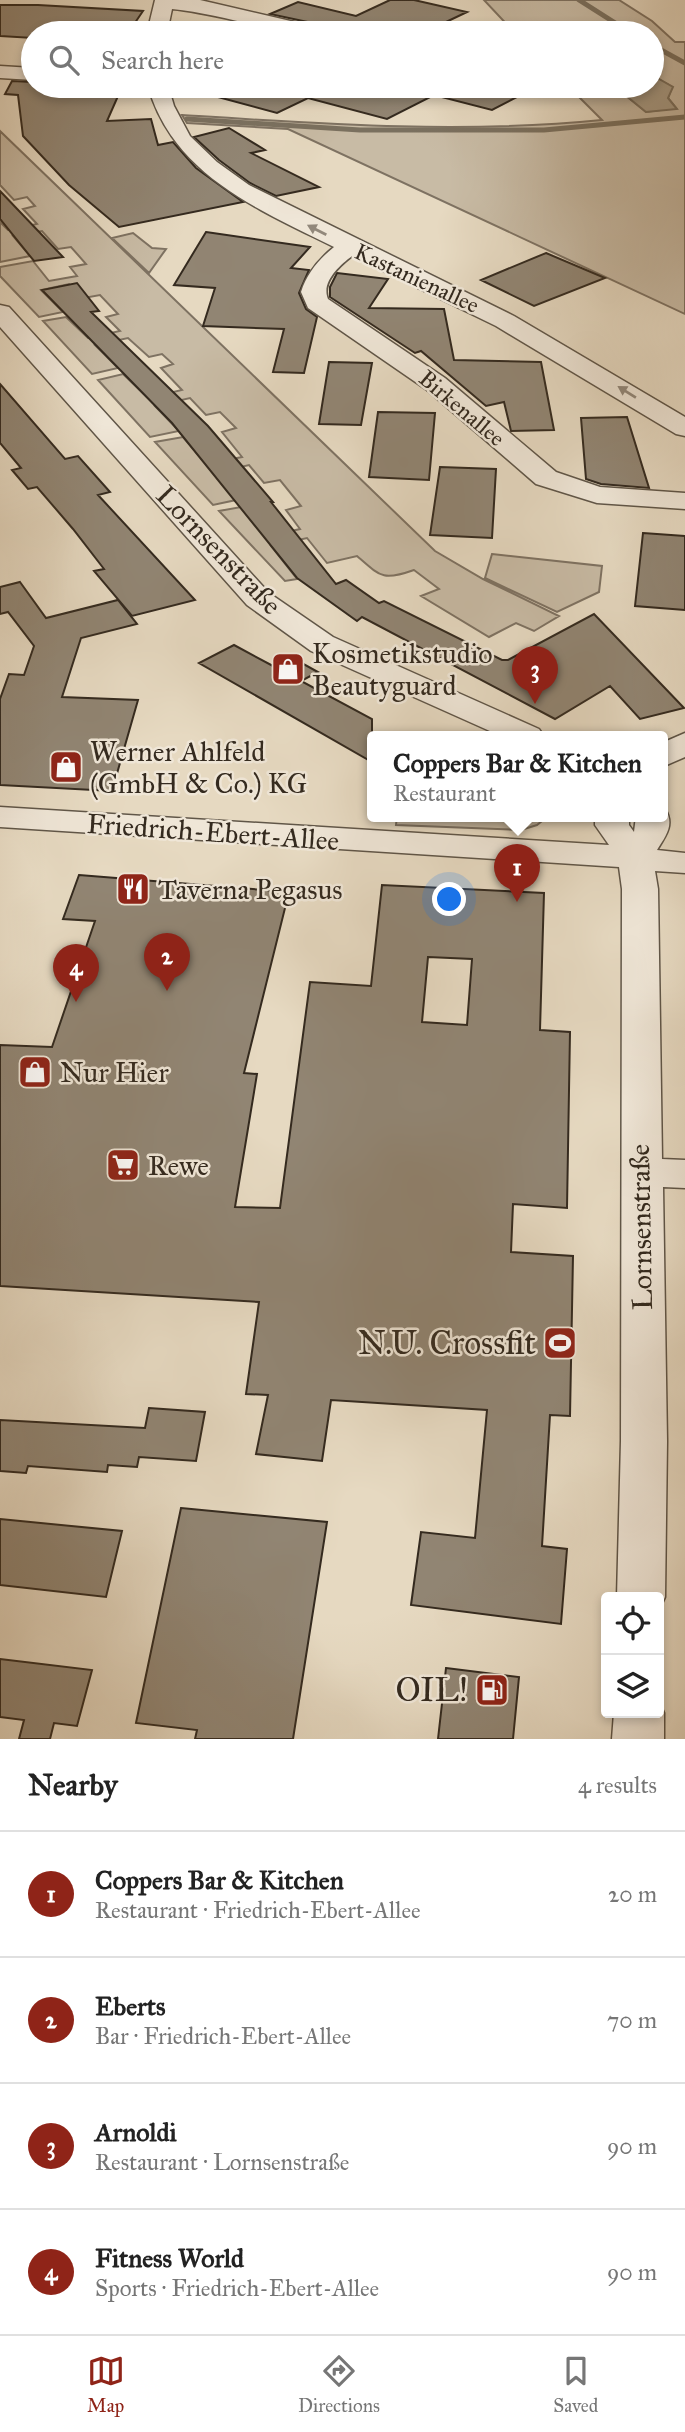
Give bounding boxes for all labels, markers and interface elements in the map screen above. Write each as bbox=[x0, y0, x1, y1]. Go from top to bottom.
search box bbox=[21, 21, 664, 98]
icon: search bbox=[45, 41, 83, 79]
text: Search here bbox=[101, 44, 224, 76]
one-way arrow bbox=[307, 224, 327, 235]
street label: Kastanienallee bbox=[350, 237, 484, 319]
street label: Birkenallee bbox=[413, 364, 511, 452]
one-way arrow bbox=[618, 386, 637, 399]
street label: Lornsenstraße bbox=[149, 478, 289, 622]
place label: Kosmetikstudio Beautyguard bbox=[312, 636, 493, 703]
pin: 3 bbox=[512, 646, 558, 704]
shop icon: Kosmetikstudio Beautyguard bbox=[269, 650, 307, 688]
popup bbox=[367, 731, 668, 822]
place label: Werner Ahlfeld (GmbH & Co.) KG bbox=[90, 734, 307, 801]
text: Coppers Bar & Kitchen bbox=[393, 747, 642, 779]
shop icon: Werner Ahlfeld (GmbH & Co.) KG bbox=[47, 748, 85, 786]
text: Restaurant bbox=[393, 779, 496, 807]
street label: Friedrich-Ebert-Allee bbox=[86, 806, 340, 858]
pin: 1 bbox=[494, 844, 540, 902]
restaurant icon: Taverna Pegasus bbox=[114, 870, 152, 908]
place label: Taverna Pegasus bbox=[158, 872, 343, 907]
your location bbox=[432, 882, 466, 916]
pin: 2 bbox=[144, 933, 190, 991]
pin: 4 bbox=[53, 944, 99, 1002]
shop icon: Nur Hier bbox=[16, 1053, 54, 1091]
place label: Nur Hier bbox=[60, 1055, 169, 1090]
street label: Lornsenstraße bbox=[622, 1144, 660, 1310]
supermarket icon: Rewe bbox=[104, 1146, 142, 1184]
place label: Rewe bbox=[148, 1148, 209, 1183]
place label: N.U. Crossfit bbox=[358, 1323, 536, 1363]
sports icon: N.U. Crossfit bbox=[541, 1324, 579, 1362]
map controls bbox=[601, 1592, 664, 1718]
button: locate bbox=[601, 1592, 664, 1655]
button: layers bbox=[601, 1655, 664, 1718]
place label: OIL! bbox=[395, 1670, 468, 1710]
fuel station icon: OIL! bbox=[473, 1671, 511, 1709]
text: Nearby bbox=[28, 1767, 118, 1803]
text: 4 results bbox=[578, 1771, 657, 1799]
text: Coppers Bar & Kitchen bbox=[95, 1864, 344, 1896]
text: 1 bbox=[46, 1880, 56, 1908]
text: 20 m bbox=[608, 1880, 657, 1908]
text: Restaurant · Friedrich-Ebert-Allee bbox=[95, 1896, 421, 1924]
text: Eberts bbox=[95, 1990, 166, 2022]
text: 2 bbox=[45, 2006, 57, 2034]
text: 70 m bbox=[607, 2006, 657, 2034]
text: Bar · Friedrich-Ebert-Allee bbox=[95, 2022, 351, 2050]
text: Arnoldi bbox=[95, 2116, 177, 2148]
text: 3 bbox=[46, 2132, 56, 2160]
text: 90 m bbox=[607, 2132, 657, 2160]
text: Restaurant · Lornsenstraße bbox=[95, 2148, 349, 2176]
text: Fitness World bbox=[95, 2242, 244, 2274]
text: 4 bbox=[45, 2258, 57, 2286]
text: 90 m bbox=[607, 2258, 657, 2286]
text: Sports · Friedrich-Ebert-Allee bbox=[95, 2274, 379, 2302]
tab: Map bbox=[87, 2352, 125, 2417]
tab: Directions bbox=[298, 2352, 380, 2417]
tab: Saved bbox=[553, 2352, 598, 2417]

